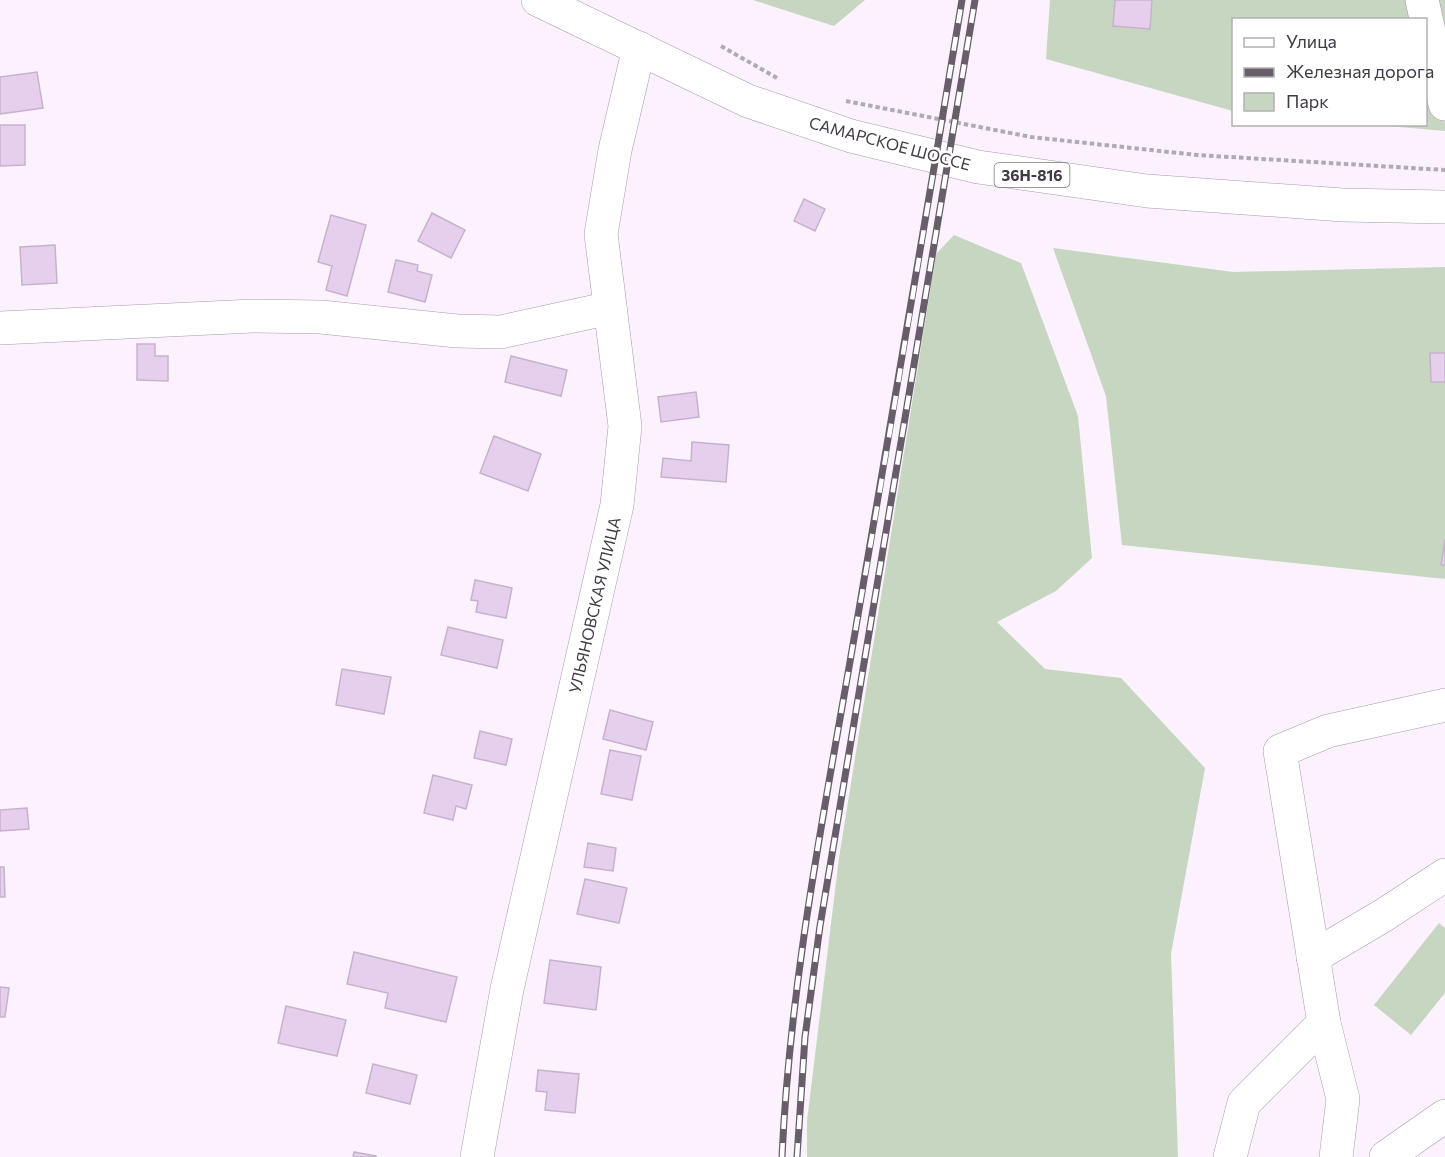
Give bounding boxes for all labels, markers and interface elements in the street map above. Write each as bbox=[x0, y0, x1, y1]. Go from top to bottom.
legend bbox=[1232, 18, 1427, 126]
text: Улица bbox=[1286, 30, 1337, 52]
text: Железная дорога bbox=[1286, 60, 1434, 82]
text: Парк bbox=[1286, 90, 1329, 112]
street label: САМАРСКОЕ ШОССЕ bbox=[807, 112, 973, 174]
road number: 36Н-816 bbox=[994, 163, 1070, 187]
street label: УЛЬЯНОВСКАЯ УЛИЦА bbox=[564, 515, 624, 695]

